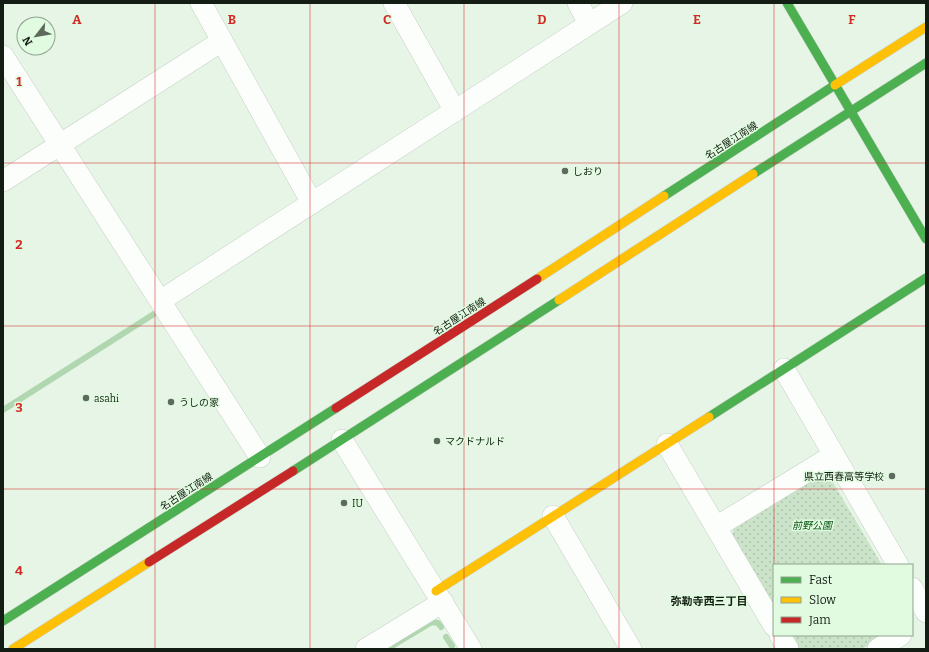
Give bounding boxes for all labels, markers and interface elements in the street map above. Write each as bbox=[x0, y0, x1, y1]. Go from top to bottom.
text: A bbox=[72, 12, 82, 27]
text: B bbox=[228, 12, 236, 27]
text: C bbox=[383, 12, 391, 27]
text: D bbox=[537, 12, 547, 27]
text: E bbox=[693, 12, 701, 27]
text: F bbox=[848, 12, 856, 27]
north arrow bbox=[16, 16, 56, 56]
text: N bbox=[20, 33, 36, 48]
text: 1 bbox=[16, 74, 22, 89]
street label: 名古屋江南線 bbox=[703, 119, 760, 162]
marker: しおり bbox=[560, 166, 570, 176]
place label: しおり bbox=[573, 166, 603, 178]
text: 2 bbox=[15, 237, 23, 252]
street label: 名古屋江南線 bbox=[431, 295, 488, 338]
marker: asahi bbox=[81, 393, 91, 403]
place label: asahi bbox=[94, 393, 119, 405]
marker: うしの家 bbox=[166, 397, 176, 407]
place label: うしの家 bbox=[179, 397, 219, 409]
text: 3 bbox=[15, 400, 23, 415]
marker: マクドナルド bbox=[432, 436, 442, 446]
place label: マクドナルド bbox=[445, 436, 505, 448]
street label: 名古屋江南線 bbox=[158, 470, 215, 513]
place label: 県立西春高等学校 bbox=[804, 471, 884, 483]
marker: 県立西春高等学校 bbox=[887, 471, 897, 481]
marker: IU bbox=[339, 498, 349, 508]
place label: IU bbox=[352, 498, 363, 510]
park label: 前野公園 bbox=[792, 520, 834, 532]
text: 4 bbox=[15, 563, 23, 578]
legend bbox=[773, 564, 913, 636]
text: Fast bbox=[809, 573, 833, 587]
text: Slow bbox=[809, 593, 836, 607]
district label: 弥勒寺西三丁目 bbox=[671, 595, 748, 608]
text: Jam bbox=[808, 613, 831, 627]

